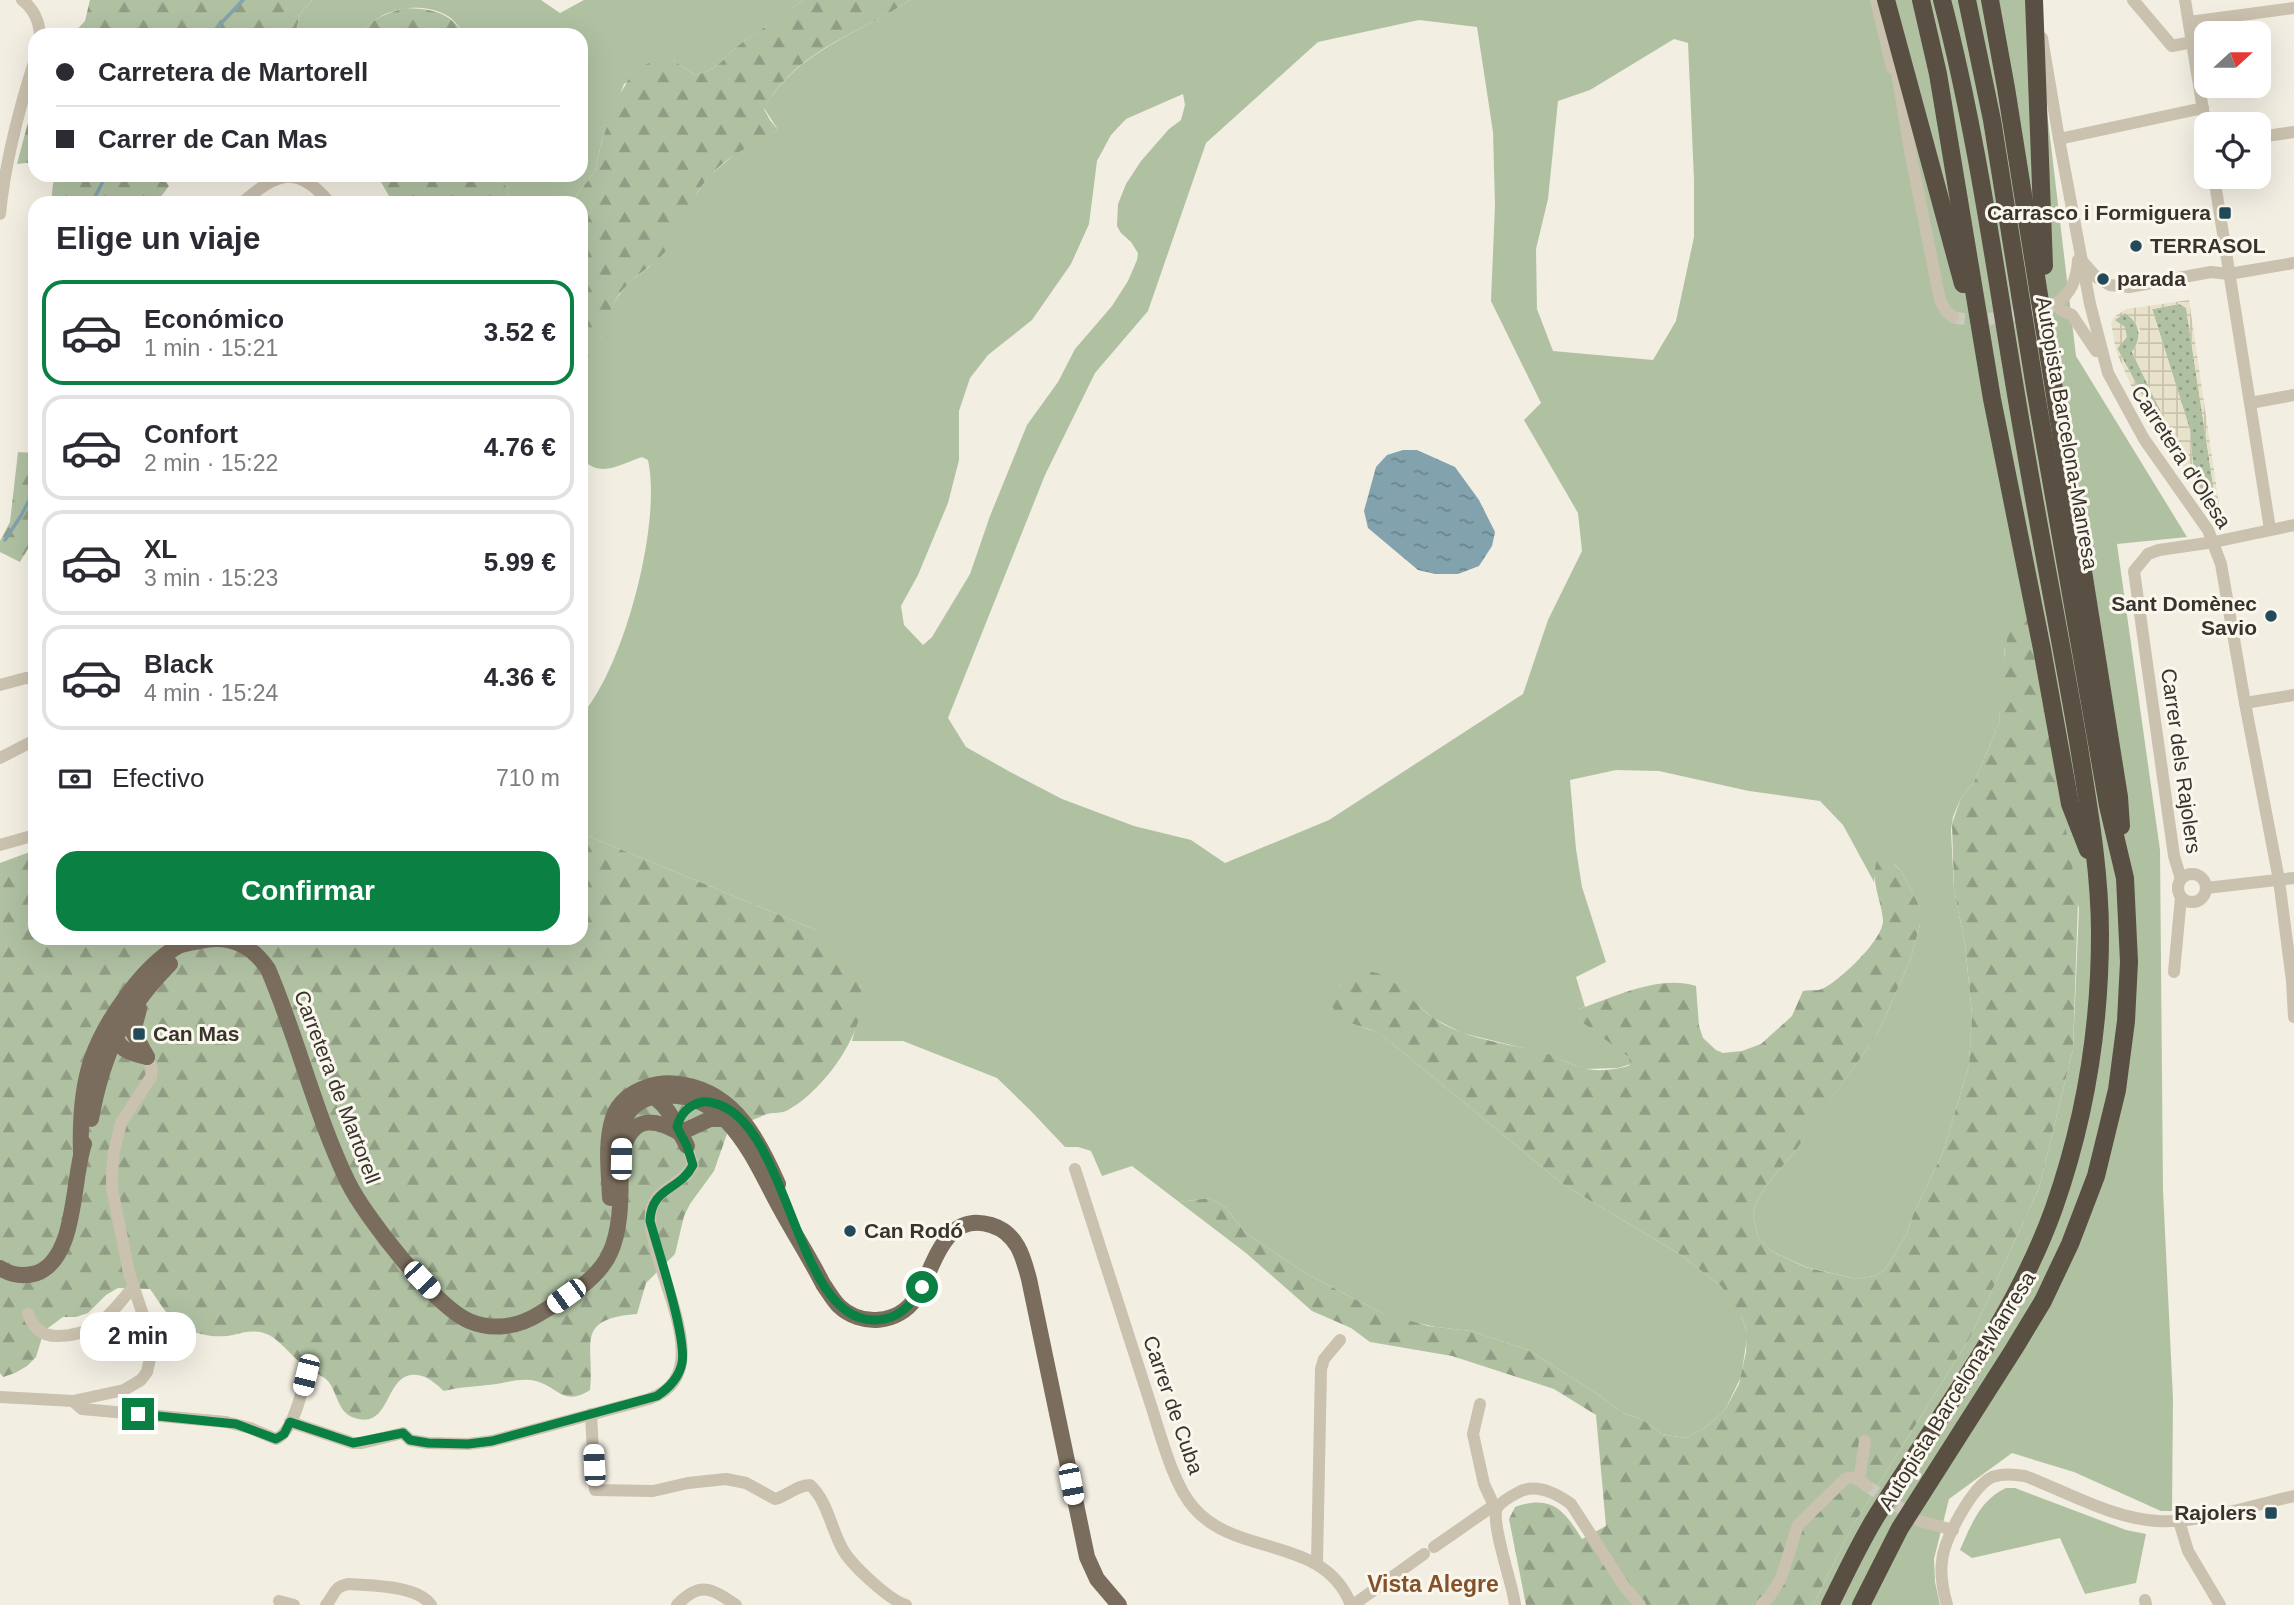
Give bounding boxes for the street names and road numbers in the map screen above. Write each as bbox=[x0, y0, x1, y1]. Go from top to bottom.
street label: Autopista Barcelona-Manresa bbox=[2032, 295, 2103, 571]
street label: Carretera d'Olesa bbox=[2127, 381, 2236, 532]
street label: Carrer dels Rajolers bbox=[2157, 667, 2206, 855]
street label: Carretera de Martorell bbox=[290, 987, 385, 1187]
street label: Autopista Barcelona-Manresa bbox=[1874, 1267, 2040, 1514]
street label: Carrer de Cuba bbox=[1139, 1333, 1208, 1477]

